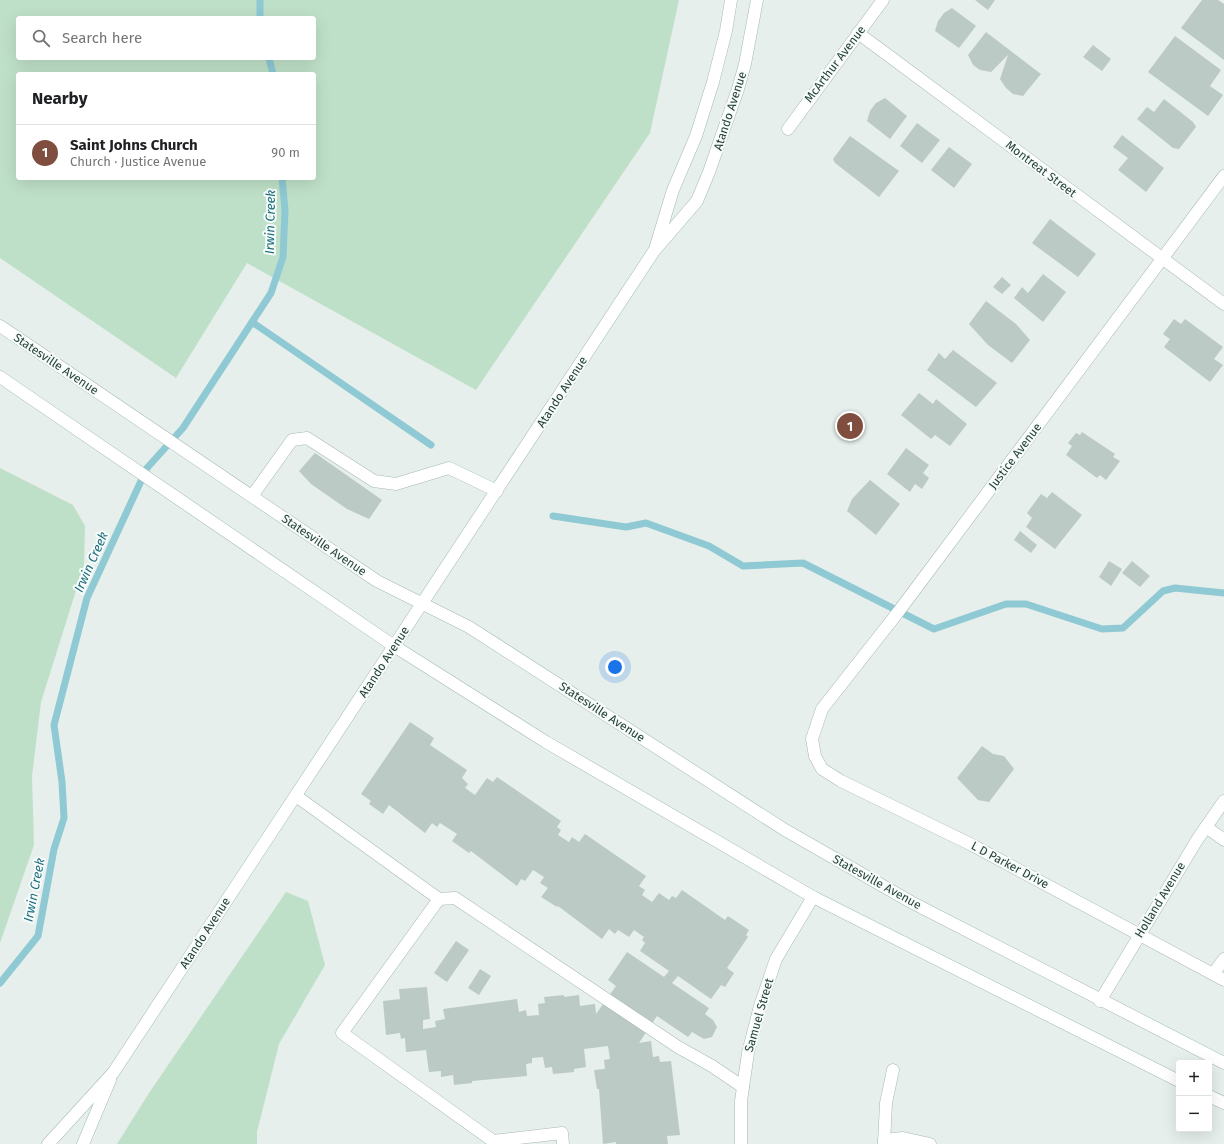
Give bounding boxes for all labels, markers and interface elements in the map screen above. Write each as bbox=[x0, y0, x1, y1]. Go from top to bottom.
search box bbox=[16, 16, 316, 60]
street label: McArthur Avenue bbox=[802, 23, 868, 105]
icon: search bbox=[30, 27, 52, 49]
text: Search here bbox=[62, 29, 142, 47]
street label: Atando Avenue bbox=[711, 70, 749, 152]
text: Nearby bbox=[32, 88, 87, 109]
text: Saint Johns Church bbox=[70, 136, 198, 154]
street label: Montreat Street bbox=[1003, 138, 1080, 201]
text: 1 bbox=[42, 145, 48, 160]
text: 90 m bbox=[271, 145, 300, 160]
text: Church · Justice Avenue bbox=[70, 154, 206, 169]
water label: Irwin Creek bbox=[262, 190, 278, 254]
street label: Statesville Avenue bbox=[11, 330, 101, 398]
street label: Atando Avenue bbox=[534, 354, 590, 430]
pin: 1 bbox=[837, 411, 863, 441]
street label: Justice Avenue bbox=[986, 420, 1044, 492]
street label: Statesville Avenue bbox=[279, 511, 369, 579]
water label: Irwin Creek bbox=[71, 529, 111, 595]
street label: Atando Avenue bbox=[356, 624, 412, 700]
your location bbox=[605, 657, 625, 677]
street label: Statesville Avenue bbox=[557, 679, 647, 745]
street label: L D Parker Drive bbox=[969, 839, 1051, 891]
street label: Statesville Avenue bbox=[830, 852, 924, 912]
water label: Irwin Creek bbox=[20, 857, 48, 923]
street label: Holland Avenue bbox=[1132, 860, 1188, 940]
street label: Atando Avenue bbox=[177, 895, 233, 971]
street label: Samuel Street bbox=[742, 976, 776, 1054]
map controls bbox=[1176, 1060, 1212, 1132]
button: + bbox=[1176, 1060, 1212, 1096]
button: − bbox=[1176, 1096, 1212, 1132]

